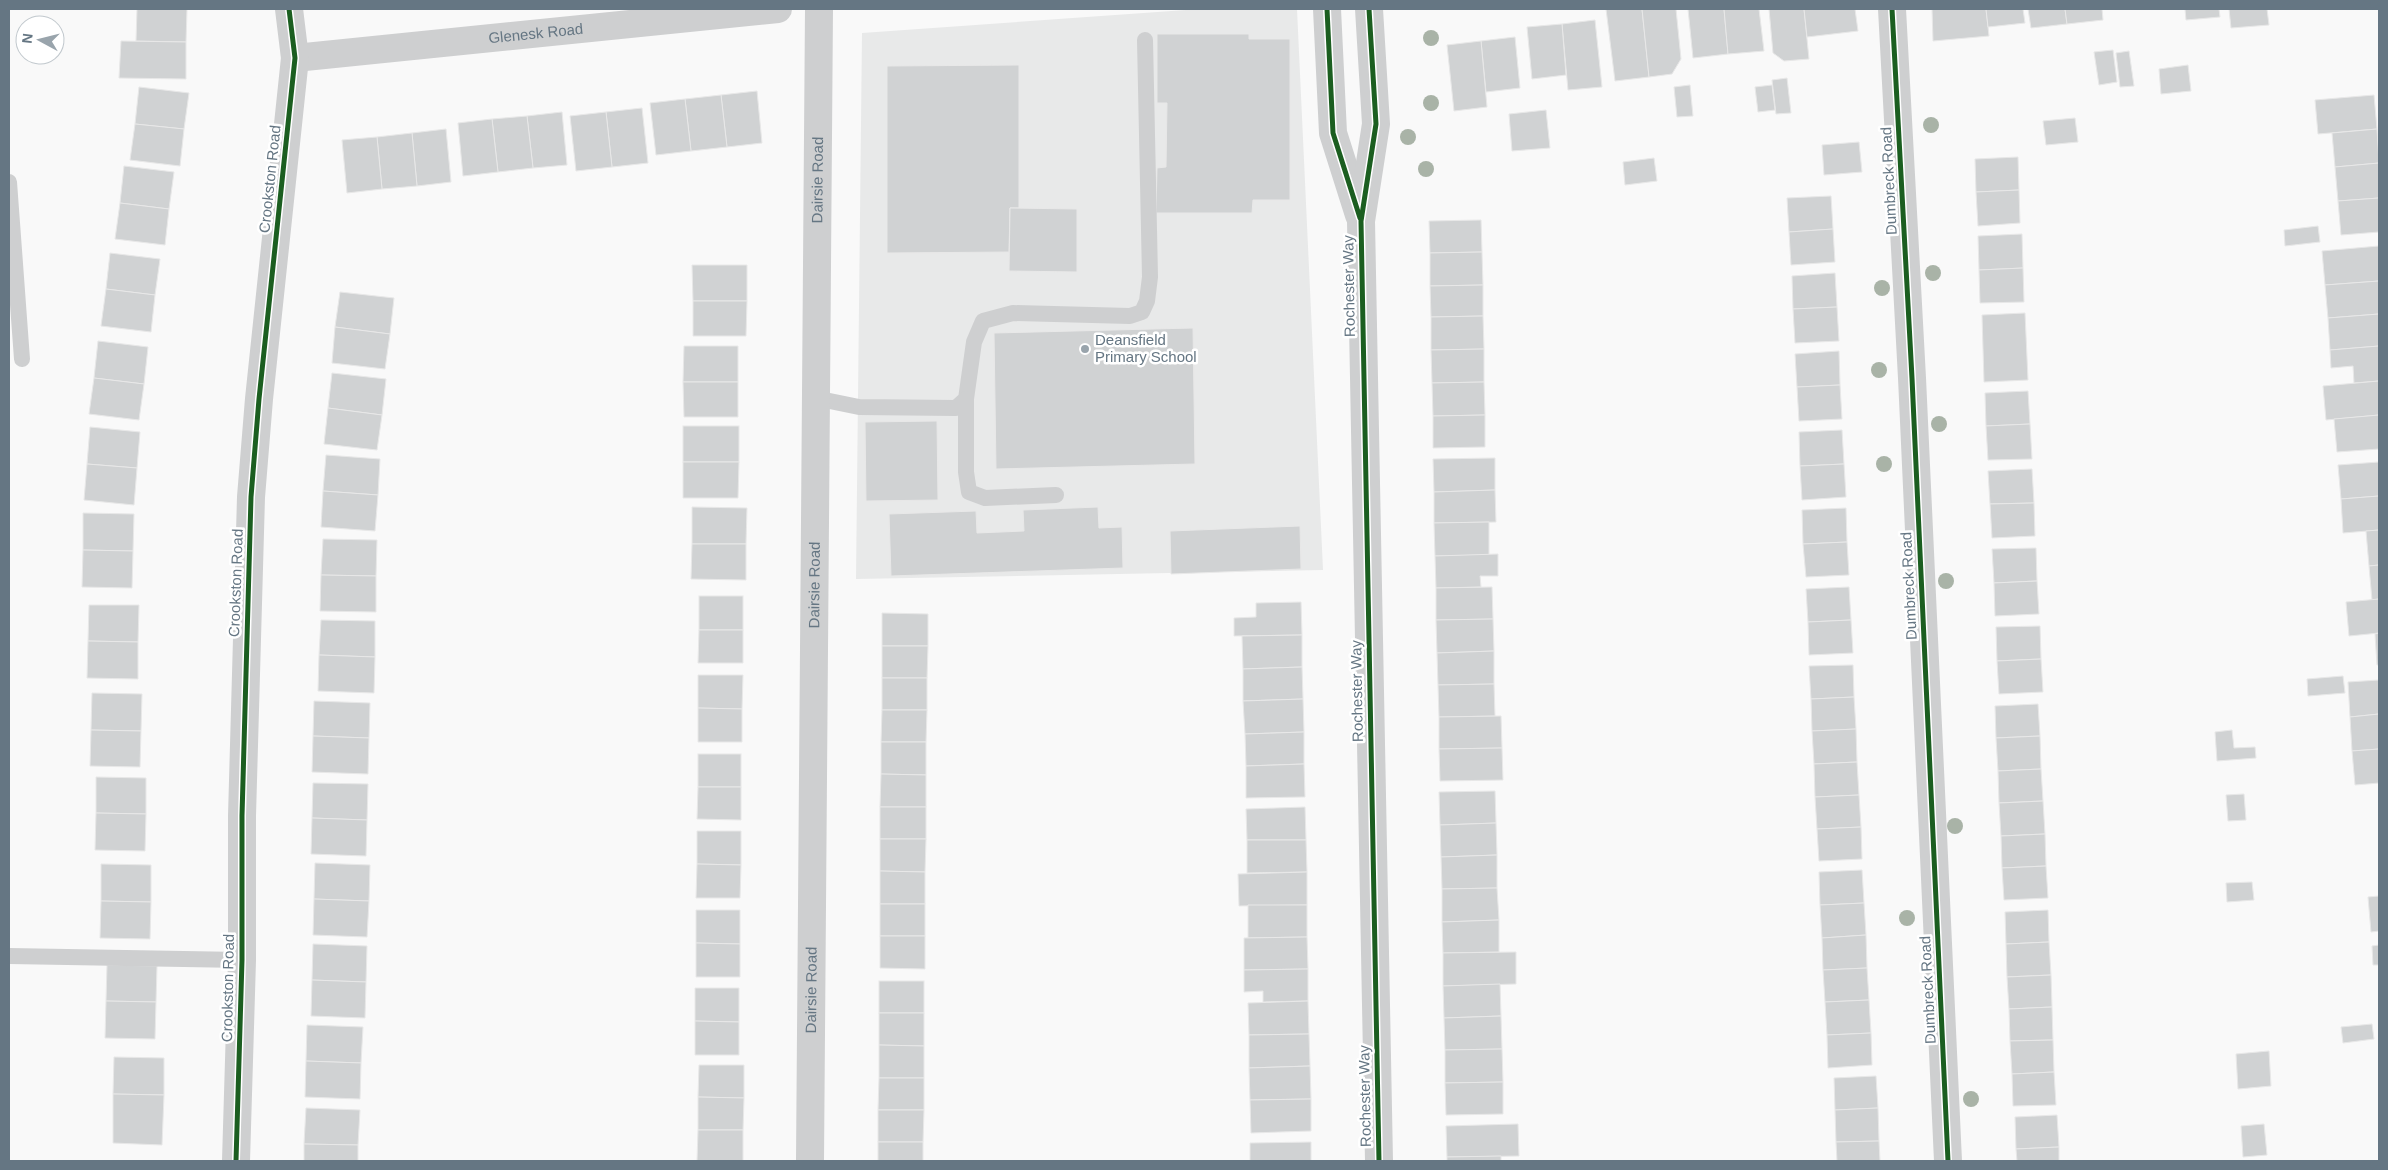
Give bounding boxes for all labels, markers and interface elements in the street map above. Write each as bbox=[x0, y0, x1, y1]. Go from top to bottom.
north arrow bbox=[15, 15, 65, 65]
street label: Glenesk Road bbox=[488, 20, 584, 46]
text: N bbox=[19, 32, 36, 44]
street label: Crookston Road bbox=[255, 124, 284, 234]
street label: Dumbreck Road bbox=[1877, 126, 1900, 236]
street label: Dairsie Road bbox=[808, 137, 826, 223]
street label: Rochester Way bbox=[1339, 234, 1358, 337]
place label: Deansfield Primary School bbox=[1095, 331, 1197, 365]
marker: Deansfield Primary School bbox=[1079, 343, 1091, 355]
street label: Crookston Road bbox=[225, 529, 246, 637]
street label: Dumbreck Road bbox=[1897, 531, 1920, 641]
street label: Dairsie Road bbox=[805, 542, 823, 628]
street label: Rochester Way bbox=[1347, 639, 1366, 742]
street label: Crookston Road bbox=[218, 934, 237, 1042]
street label: Dumbreck Road bbox=[1916, 935, 1939, 1045]
street label: Dairsie Road bbox=[802, 947, 820, 1033]
street label: Rochester Way bbox=[1355, 1044, 1374, 1147]

